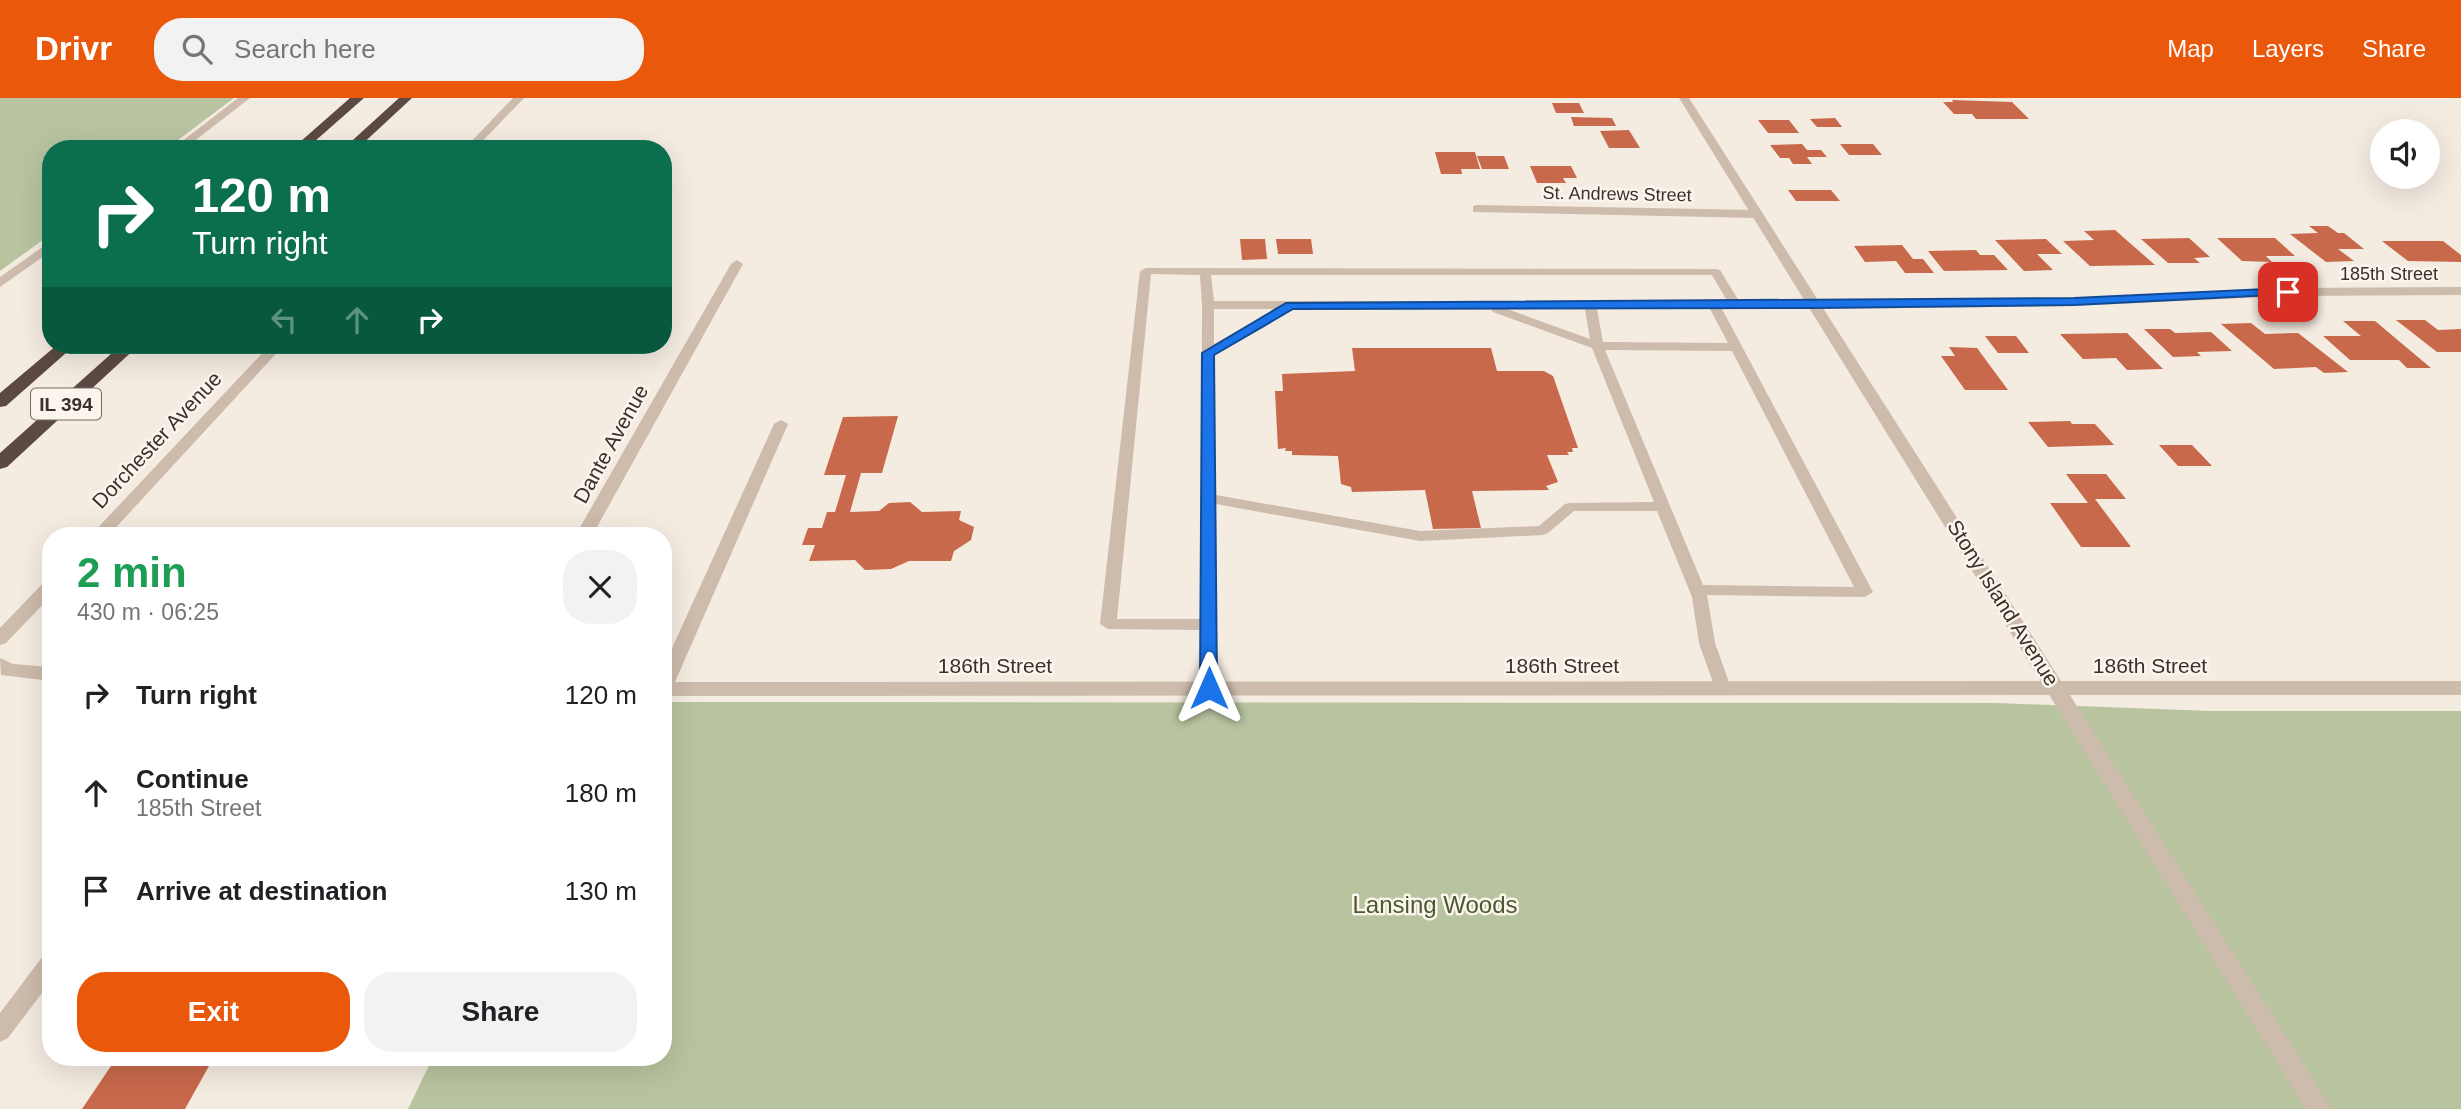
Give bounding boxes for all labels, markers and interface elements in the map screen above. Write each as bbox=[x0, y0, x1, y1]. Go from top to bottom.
search box bbox=[154, 18, 644, 81]
text: Drivr bbox=[35, 30, 112, 67]
icon: search bbox=[178, 30, 216, 68]
text: Search here bbox=[234, 34, 376, 64]
text: Map bbox=[2167, 35, 2214, 62]
text: Layers bbox=[2252, 35, 2324, 62]
text: Share bbox=[2362, 35, 2426, 62]
map controls bbox=[2370, 119, 2440, 189]
button: sound bbox=[2370, 119, 2440, 189]
icon: right bbox=[77, 168, 168, 259]
text: 120 m bbox=[192, 168, 331, 222]
street label: St. Andrews Street bbox=[1542, 183, 1692, 205]
text: Turn right bbox=[192, 225, 328, 261]
pin bbox=[2258, 262, 2318, 322]
street label: 185th Street bbox=[2340, 264, 2438, 284]
icon: arrive bbox=[2269, 273, 2307, 311]
icon: left bbox=[265, 301, 303, 339]
icon: ahead bbox=[338, 301, 376, 339]
icon: right bbox=[411, 301, 449, 339]
street label: Dorchester Avenue bbox=[87, 367, 226, 513]
street label: Dante Avenue bbox=[569, 381, 653, 507]
road number: IL 394 bbox=[31, 388, 101, 420]
street label: Stony Island Avenue bbox=[1943, 516, 2064, 690]
text: 2 min bbox=[77, 549, 187, 596]
button: close bbox=[563, 550, 637, 624]
text: 430 m · 06:25 bbox=[77, 599, 219, 625]
position arrow bbox=[1172, 651, 1246, 725]
street label: 186th Street bbox=[938, 654, 1052, 677]
street label: 186th Street bbox=[1505, 654, 1619, 677]
street label: 186th Street bbox=[2093, 654, 2207, 677]
icon: right bbox=[77, 676, 115, 714]
text: Turn right bbox=[136, 680, 257, 710]
text: 120 m bbox=[565, 680, 637, 710]
text: Continue bbox=[136, 764, 249, 794]
icon: ahead bbox=[77, 774, 115, 812]
text: 180 m bbox=[565, 778, 637, 808]
text: 185th Street bbox=[136, 795, 261, 821]
icon: arrive bbox=[77, 872, 115, 910]
text: Arrive at destination bbox=[136, 876, 387, 906]
text: 130 m bbox=[565, 876, 637, 906]
park label: Lansing Woods bbox=[1353, 891, 1518, 918]
button: Exit bbox=[77, 972, 350, 1052]
button: Share bbox=[364, 972, 637, 1052]

